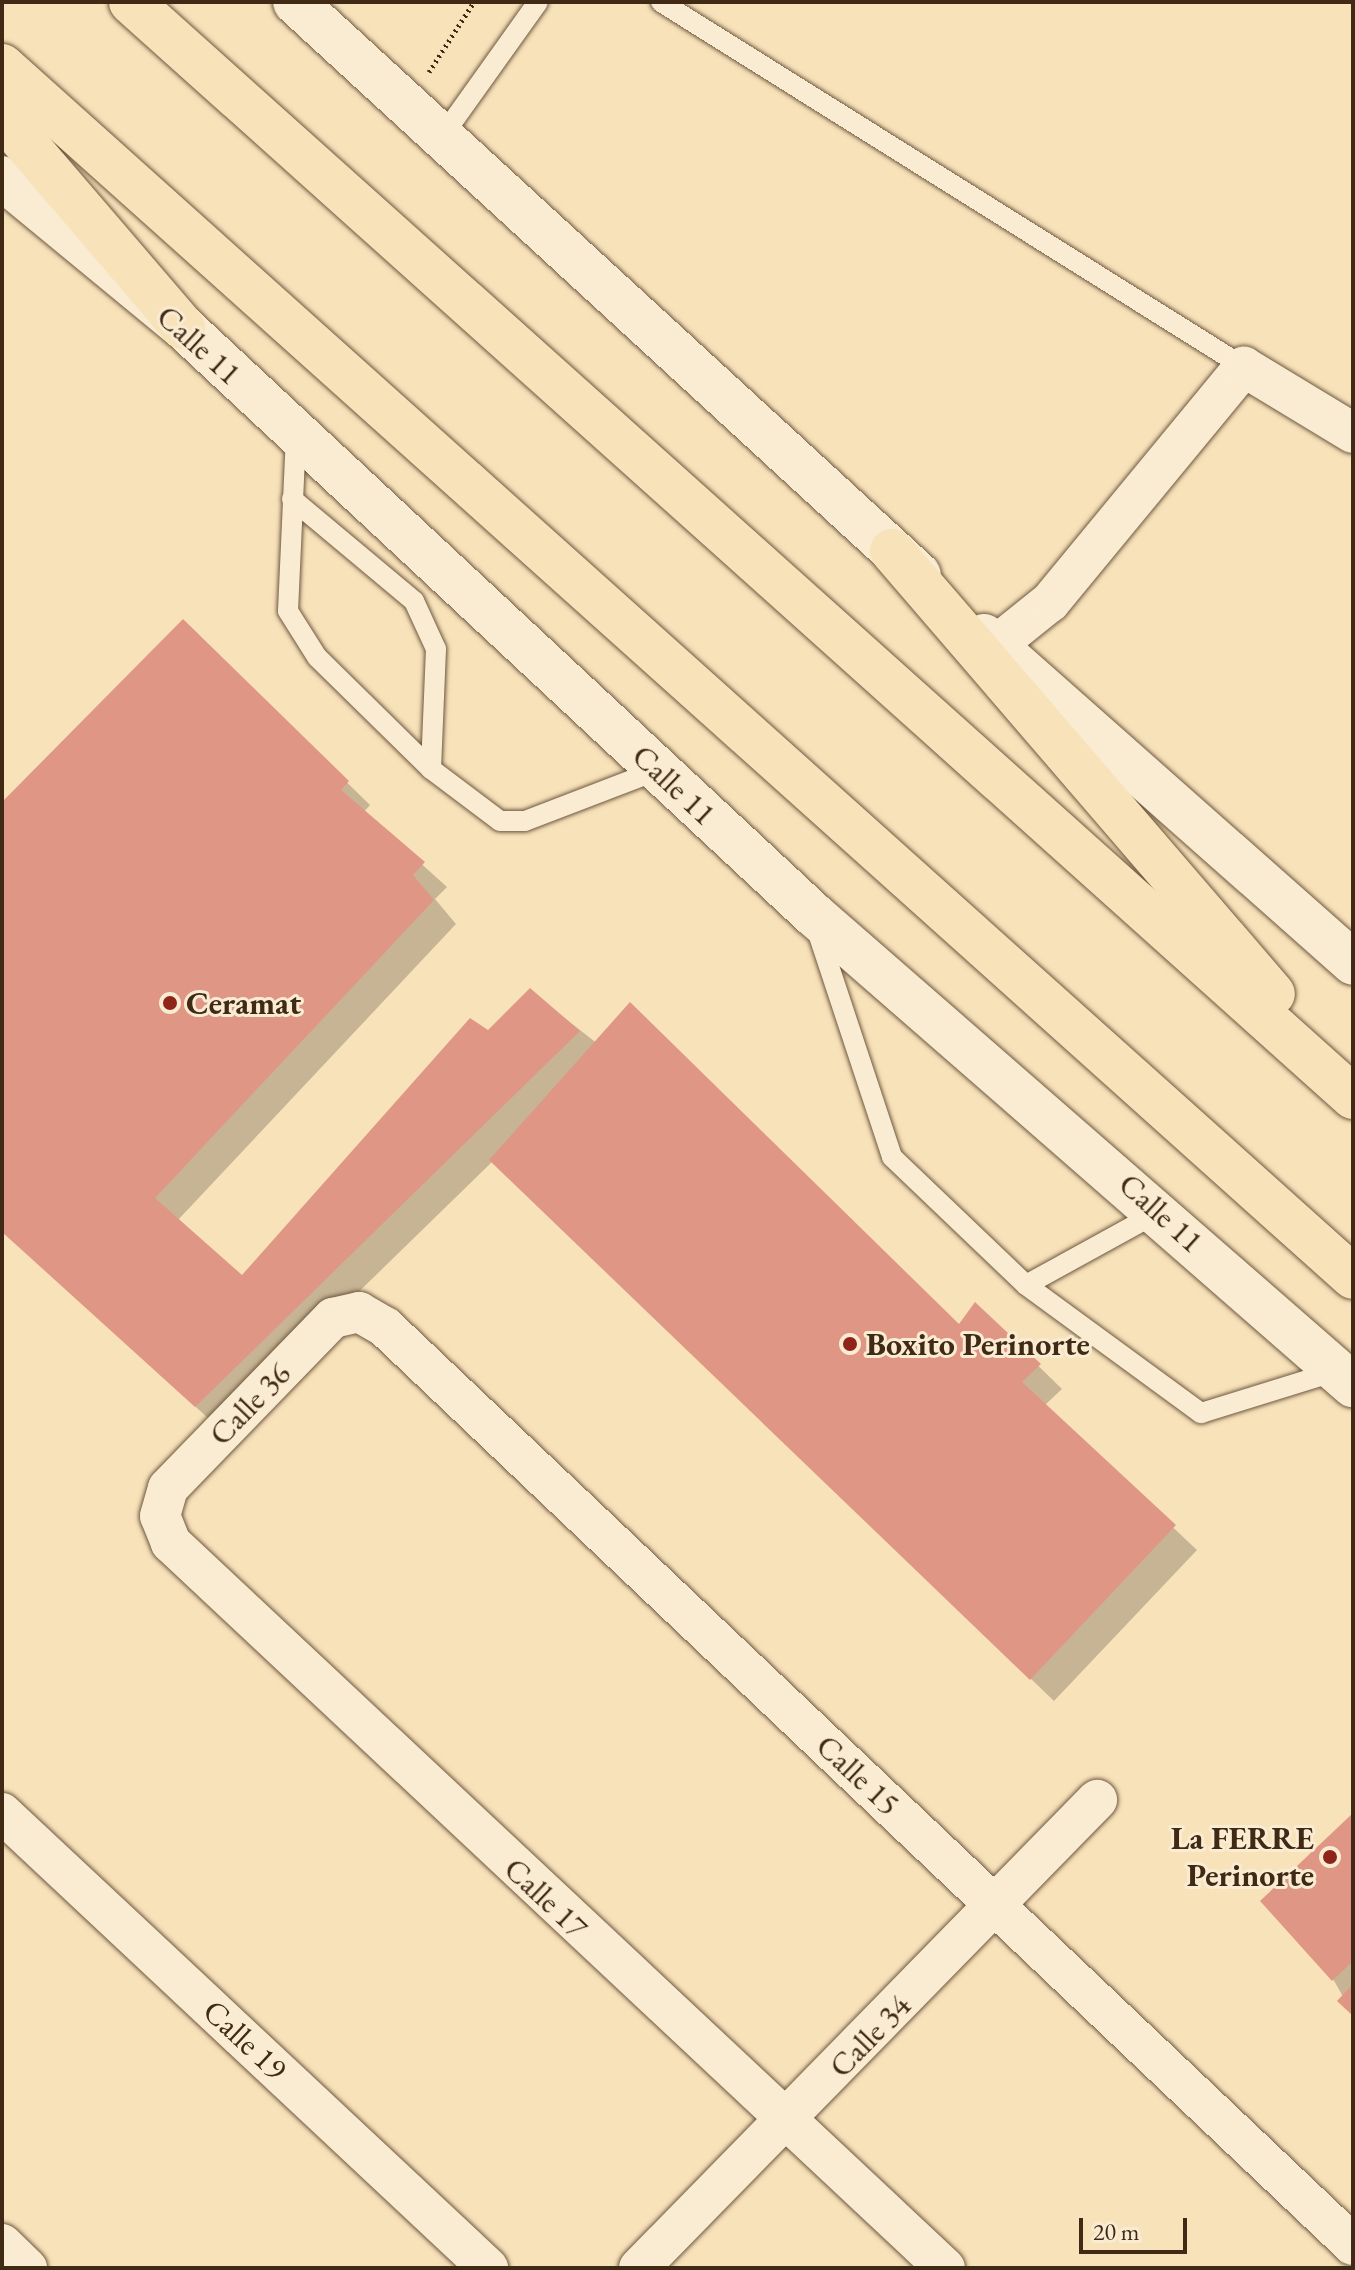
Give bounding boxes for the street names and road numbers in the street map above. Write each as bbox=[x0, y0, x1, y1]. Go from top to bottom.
street label: Calle 11 bbox=[149, 297, 249, 393]
street label: Calle 11 bbox=[624, 737, 724, 833]
street label: Calle 11 bbox=[1111, 1165, 1211, 1261]
street label: Calle 36 bbox=[201, 1355, 299, 1453]
street label: Calle 15 bbox=[808, 1727, 908, 1823]
street label: Calle 17 bbox=[496, 1850, 596, 1946]
street label: Calle 34 bbox=[821, 1987, 919, 2085]
street label: Calle 19 bbox=[195, 1992, 295, 2088]

